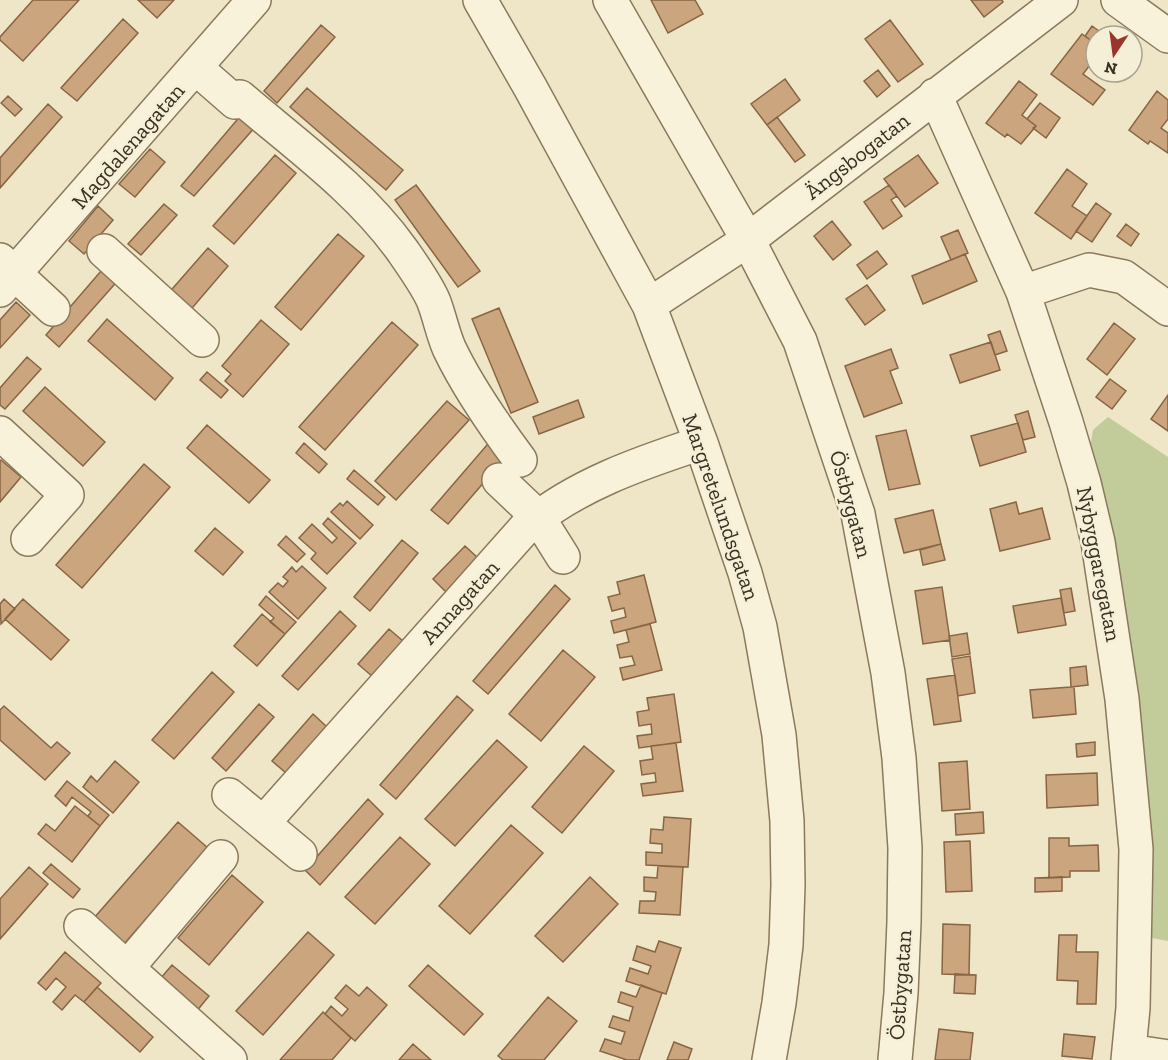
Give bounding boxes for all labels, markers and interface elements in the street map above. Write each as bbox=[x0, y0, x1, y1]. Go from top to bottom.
north arrow bbox=[1084, 24, 1144, 84]
text: N bbox=[1103, 58, 1119, 79]
street label: Magdalenagatan bbox=[66, 77, 190, 215]
street label: Ängsbogatan bbox=[799, 106, 915, 205]
street label: Margretelundsgatan bbox=[676, 410, 766, 604]
street label: Östbygatan bbox=[824, 447, 878, 561]
street label: Nybyggaregatan bbox=[1071, 484, 1127, 644]
street label: Annagatan bbox=[415, 554, 505, 650]
street label: Östbygatan bbox=[883, 929, 917, 1041]

